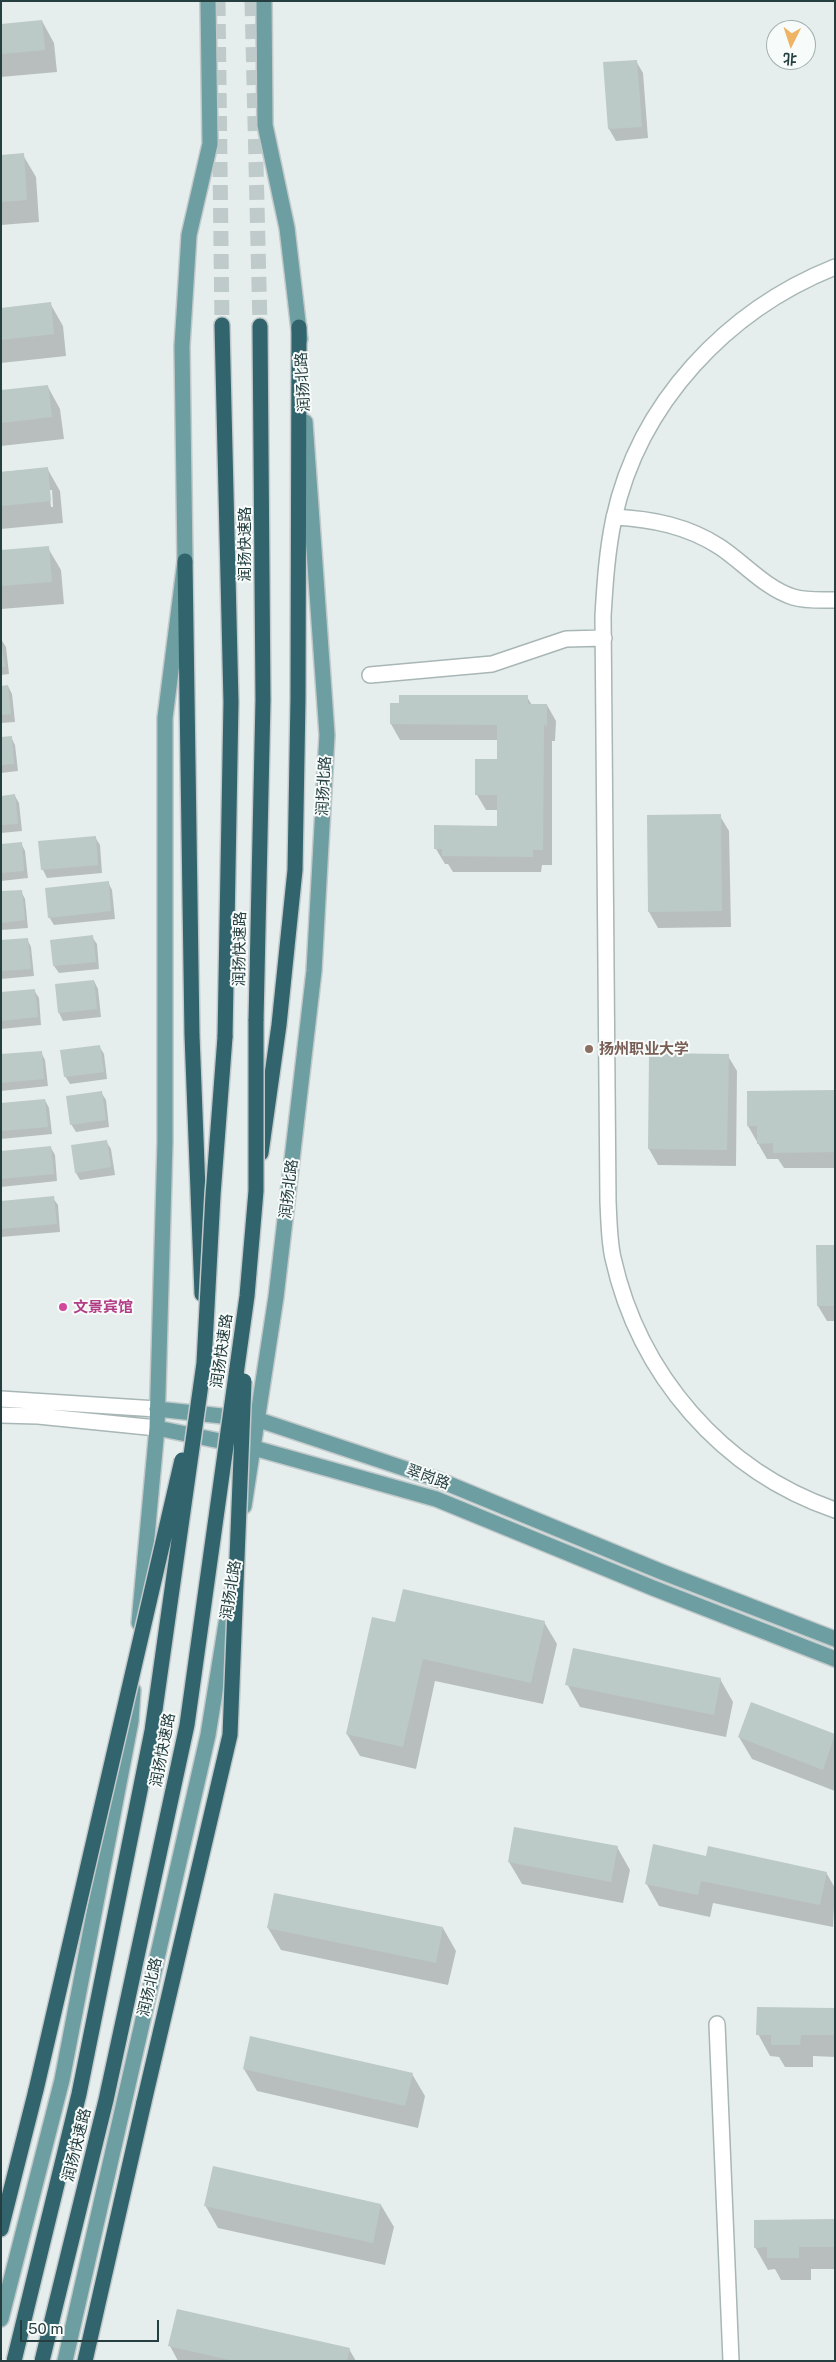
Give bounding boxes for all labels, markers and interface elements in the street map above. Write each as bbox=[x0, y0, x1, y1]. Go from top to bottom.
north arrow bbox=[766, 20, 816, 70]
text: 北 bbox=[782, 50, 798, 67]
street label: 润扬北路 bbox=[292, 352, 314, 412]
street label: 润扬快速路 bbox=[236, 507, 254, 581]
street label: 润扬北路 bbox=[313, 756, 335, 816]
street label: 润扬快速路 bbox=[230, 911, 250, 987]
place label: 扬州职业大学 bbox=[599, 1040, 689, 1058]
marker: 扬州职业大学 bbox=[583, 1043, 595, 1055]
street label: 润扬北路 bbox=[276, 1158, 302, 1220]
place label: 文景宾馆 bbox=[73, 1298, 133, 1316]
marker: 文景宾馆 bbox=[57, 1301, 69, 1313]
street label: 润扬快速路 bbox=[208, 1313, 236, 1389]
street label: 翠岗路 bbox=[404, 1461, 452, 1493]
street label: 润扬北路 bbox=[217, 1559, 245, 1621]
street label: 润扬快速路 bbox=[147, 1711, 179, 1789]
street label: 润扬北路 bbox=[134, 1956, 166, 2018]
street label: 润扬快速路 bbox=[59, 2106, 95, 2184]
scale bar bbox=[22, 2310, 161, 2342]
text: 50 m bbox=[28, 2320, 63, 2337]

